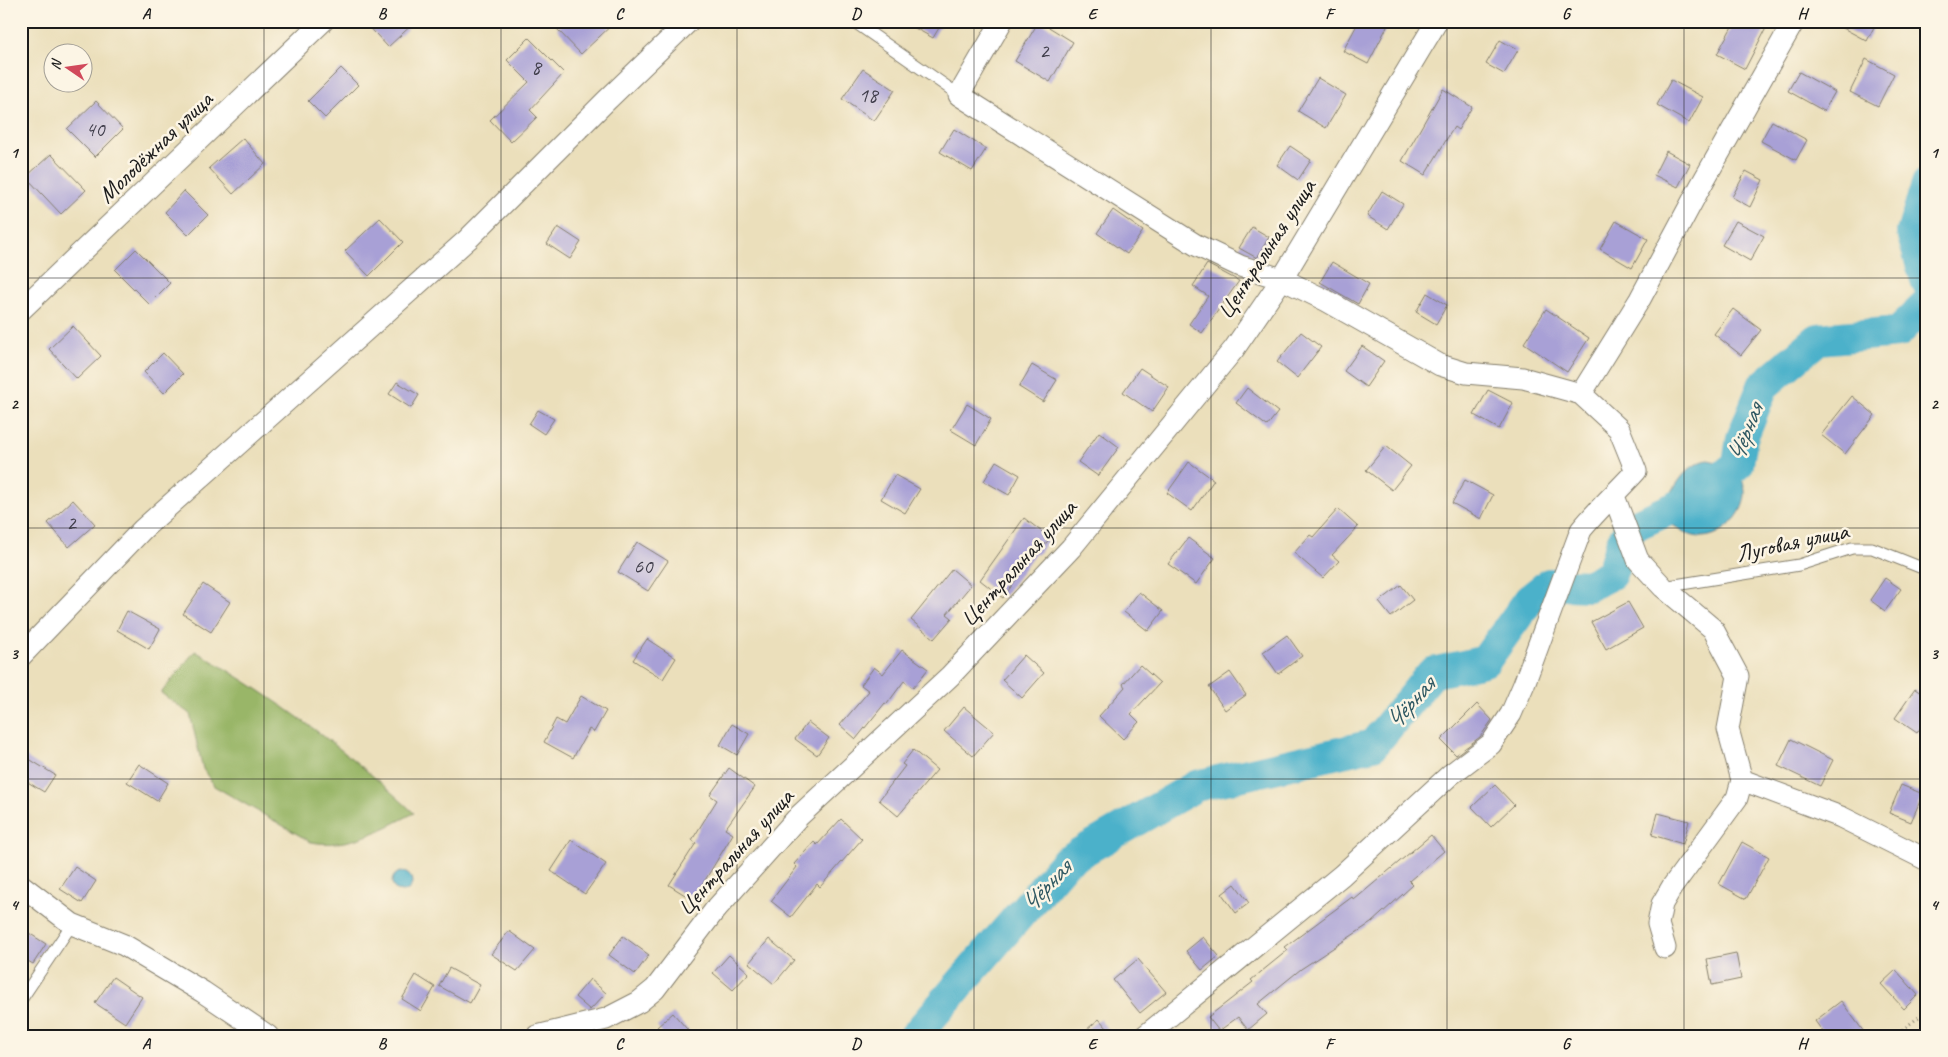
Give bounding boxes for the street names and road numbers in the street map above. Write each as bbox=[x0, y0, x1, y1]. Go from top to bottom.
street label: Молодёжная улица bbox=[91, 84, 220, 209]
street label: Центральная улица bbox=[1210, 172, 1323, 325]
street label: Центральная улица bbox=[953, 492, 1084, 633]
street label: Луговая улица bbox=[1733, 515, 1852, 569]
street label: Центральная улица bbox=[670, 781, 801, 922]

